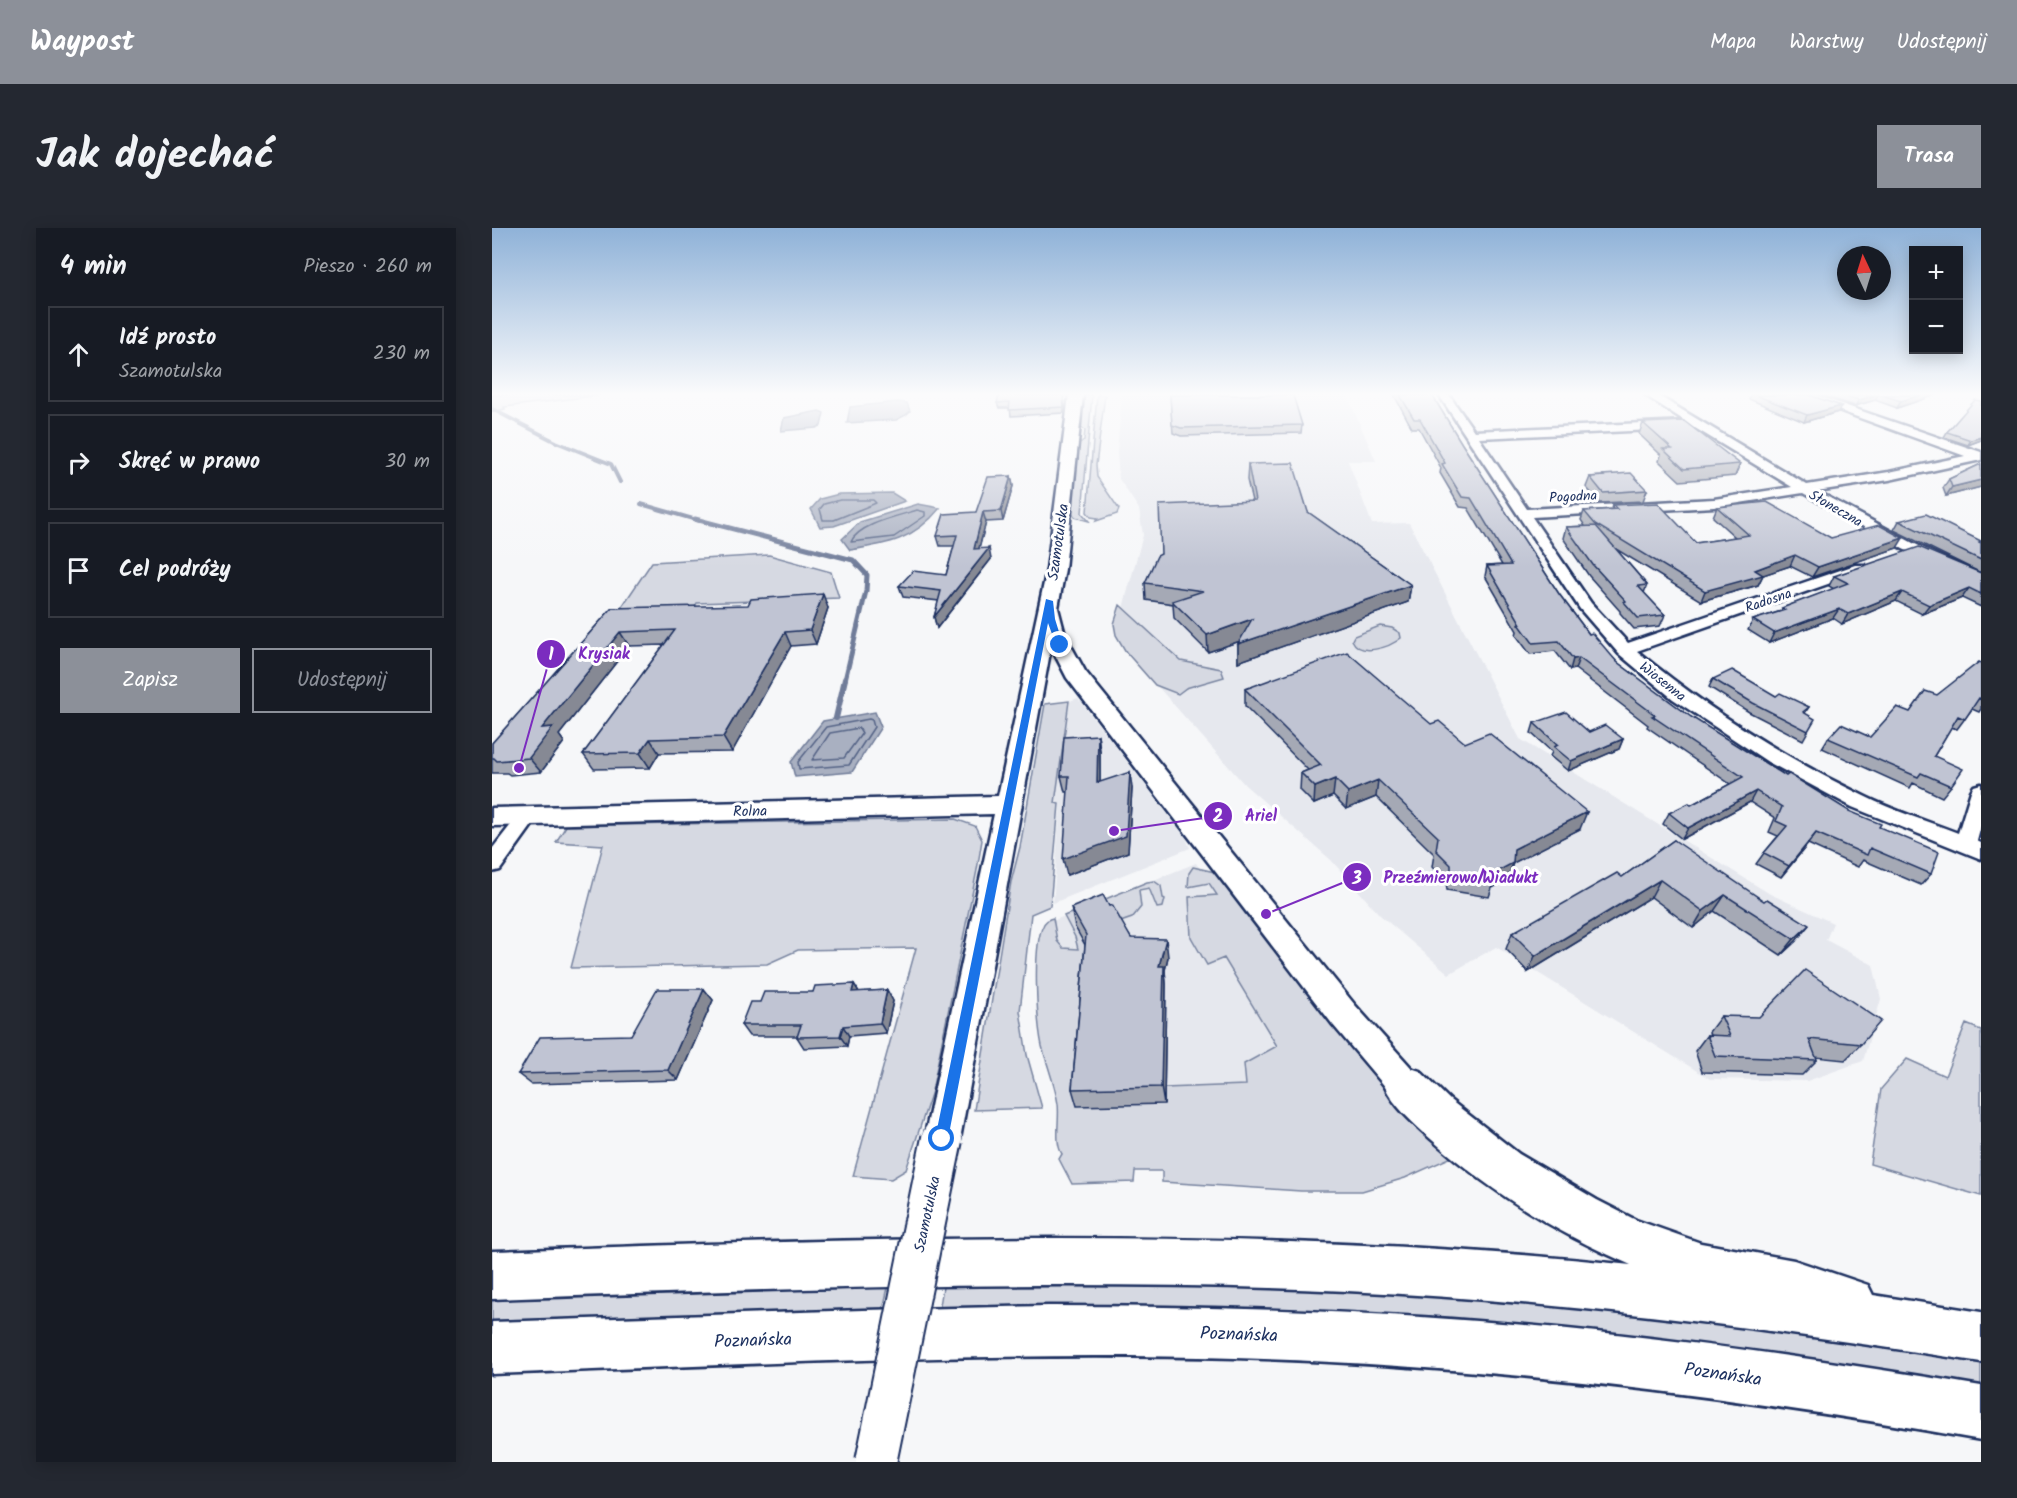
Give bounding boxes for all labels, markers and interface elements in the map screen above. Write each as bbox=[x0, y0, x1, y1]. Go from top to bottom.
text: Waypost bbox=[30, 20, 134, 65]
text: Mapa bbox=[1710, 26, 1756, 59]
text: Warstwy bbox=[1789, 26, 1864, 59]
text: Udostępnij bbox=[1897, 26, 1987, 59]
text: Jak dojechać bbox=[36, 123, 274, 190]
button: Trasa bbox=[1877, 125, 1981, 188]
text: 4 min bbox=[60, 246, 127, 288]
north arrow bbox=[1837, 246, 1891, 300]
map controls bbox=[1909, 246, 1963, 354]
button: + bbox=[1909, 246, 1963, 300]
text: Pieszo · 260 m bbox=[304, 251, 432, 283]
button: − bbox=[1909, 300, 1963, 354]
text: Idź prosto bbox=[119, 321, 216, 356]
icon: ahead bbox=[62, 338, 95, 371]
text: 230 m bbox=[373, 338, 430, 370]
text: Szamotulska bbox=[119, 356, 222, 388]
text: Skręć w prawo bbox=[119, 445, 260, 480]
icon: right bbox=[62, 446, 95, 479]
text: 30 m bbox=[385, 446, 430, 478]
street label: Pogodna bbox=[1549, 485, 1598, 509]
street label: Słoneczna bbox=[1804, 485, 1867, 533]
street label: Szamotulska bbox=[1042, 502, 1076, 582]
text: Cel podróży bbox=[119, 553, 231, 588]
icon: arrive bbox=[62, 554, 95, 587]
street label: Radosna bbox=[1742, 583, 1795, 619]
route end bbox=[1046, 631, 1072, 657]
callout: Krysiak bbox=[536, 637, 642, 671]
text: 1 bbox=[548, 641, 554, 670]
text: Krysiak bbox=[578, 642, 631, 667]
button: Zapisz bbox=[60, 648, 240, 713]
button: Udostępnij bbox=[252, 648, 432, 713]
street label: Wiosenna bbox=[1634, 656, 1691, 707]
callout: Ariel bbox=[1203, 799, 1289, 833]
street label: Rolna bbox=[733, 800, 767, 824]
text: 2 bbox=[1213, 803, 1223, 832]
text: Ariel bbox=[1245, 804, 1278, 829]
callout: Przeźmierowo/Wiadukt bbox=[1342, 860, 1551, 894]
text: 3 bbox=[1351, 865, 1362, 894]
text: Przeźmierowo/Wiadukt bbox=[1383, 866, 1539, 891]
route start bbox=[928, 1125, 954, 1151]
street label: Szamotulska bbox=[908, 1174, 948, 1255]
street label: Poznańska bbox=[1199, 1320, 1278, 1351]
street label: Poznańska bbox=[714, 1326, 793, 1357]
street label: Poznańska bbox=[1682, 1356, 1763, 1395]

